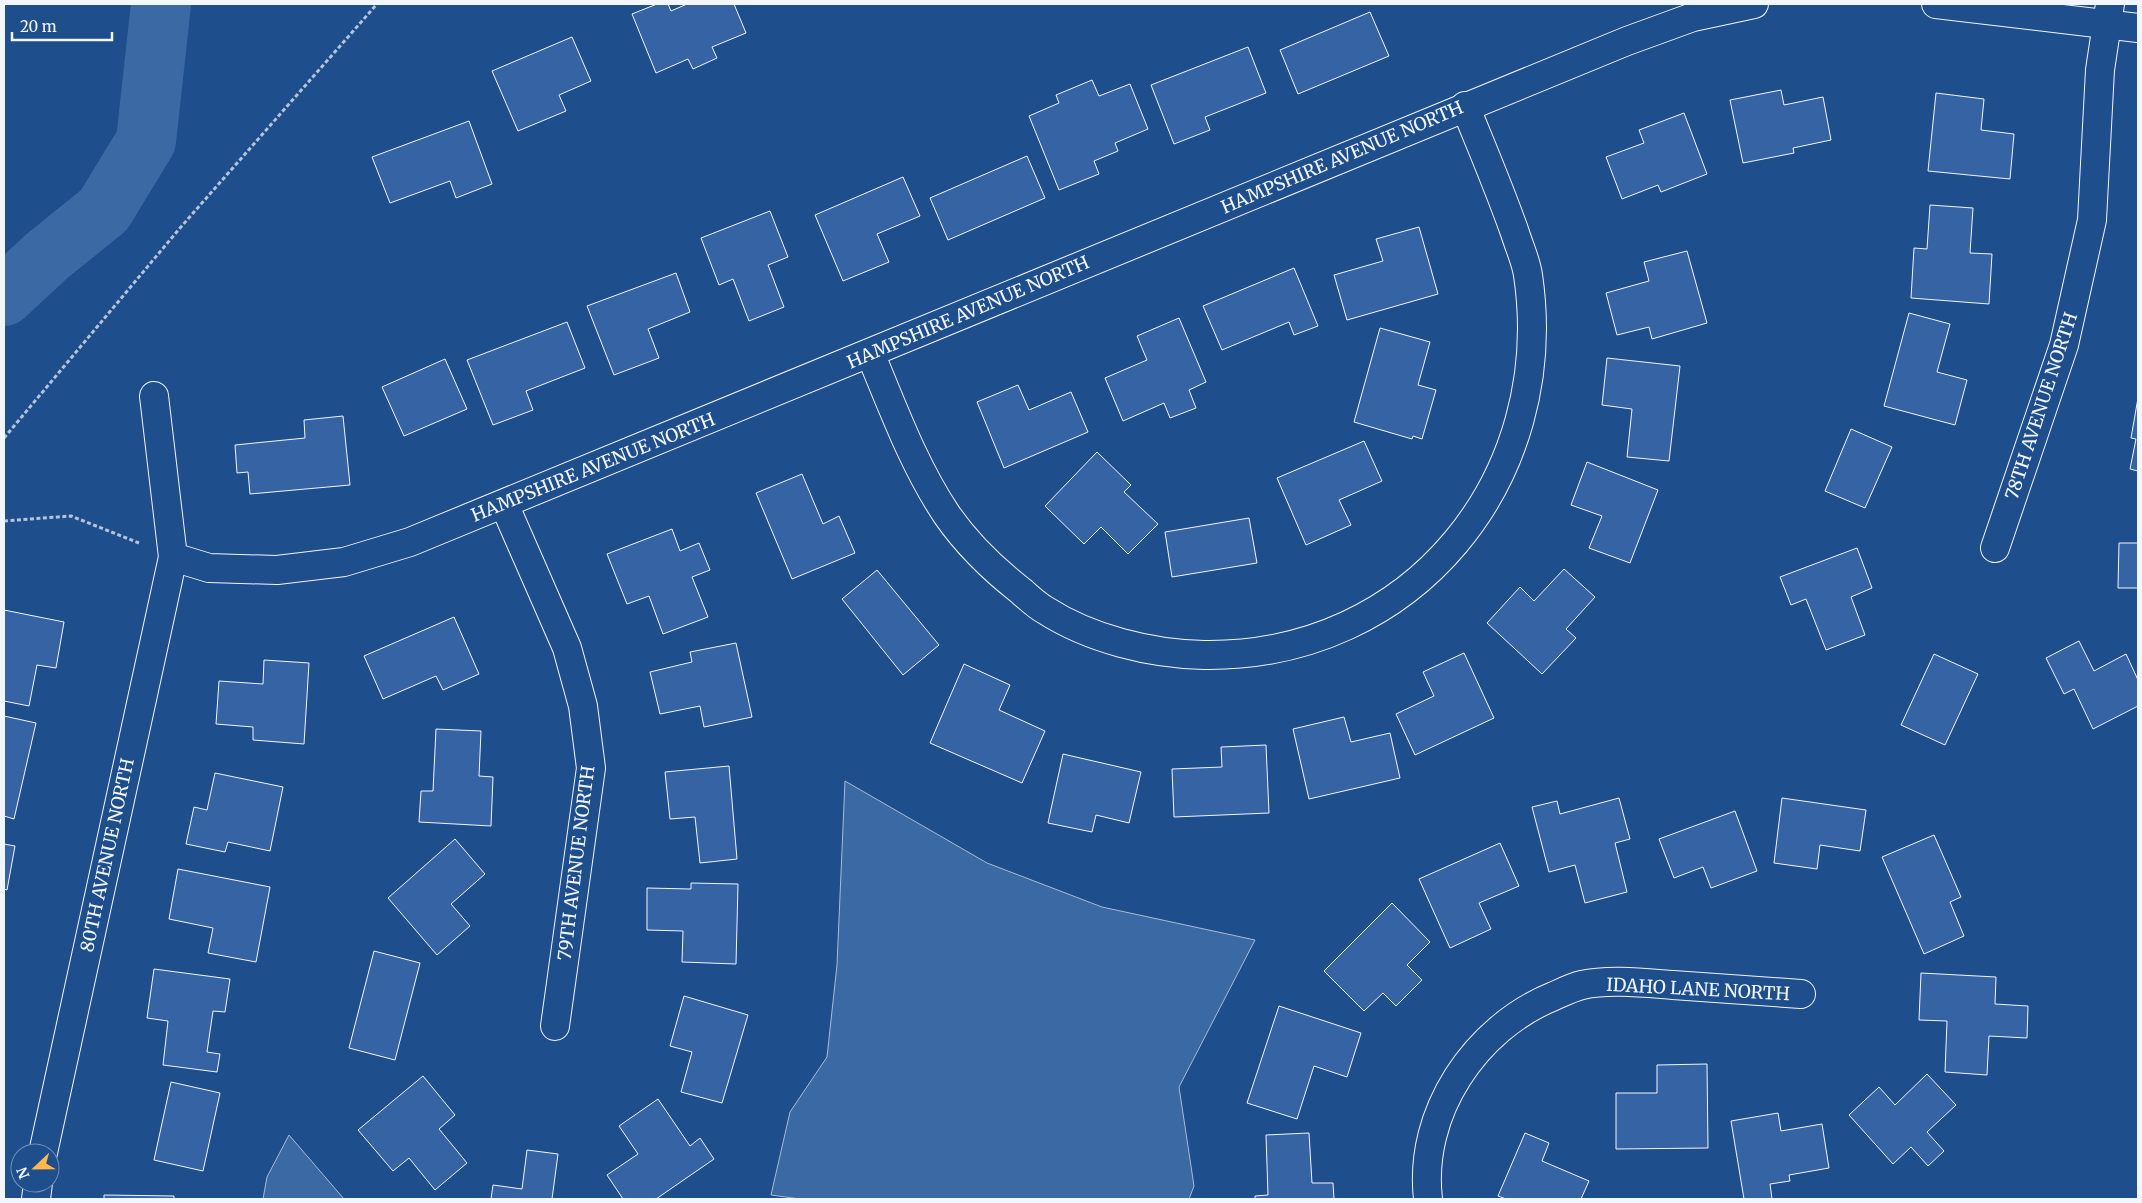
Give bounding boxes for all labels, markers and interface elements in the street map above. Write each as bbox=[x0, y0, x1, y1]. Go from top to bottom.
scale bar bbox=[12, 10, 112, 42]
text: 20 m bbox=[20, 17, 57, 36]
street label: HAMPSHIRE AVENUE NORTH bbox=[1217, 95, 1467, 219]
street label: HAMPSHIRE AVENUE NORTH bbox=[843, 250, 1093, 374]
street label: 78TH AVENUE NORTH bbox=[2000, 309, 2082, 503]
street label: HAMPSHIRE AVENUE NORTH bbox=[468, 407, 718, 527]
street label: 80TH AVENUE NORTH bbox=[75, 756, 139, 954]
street label: 79TH AVENUE NORTH bbox=[553, 764, 599, 962]
street label: IDAHO LANE NORTH bbox=[1606, 973, 1790, 1005]
north arrow bbox=[10, 1143, 60, 1193]
text: N bbox=[13, 1164, 33, 1181]

